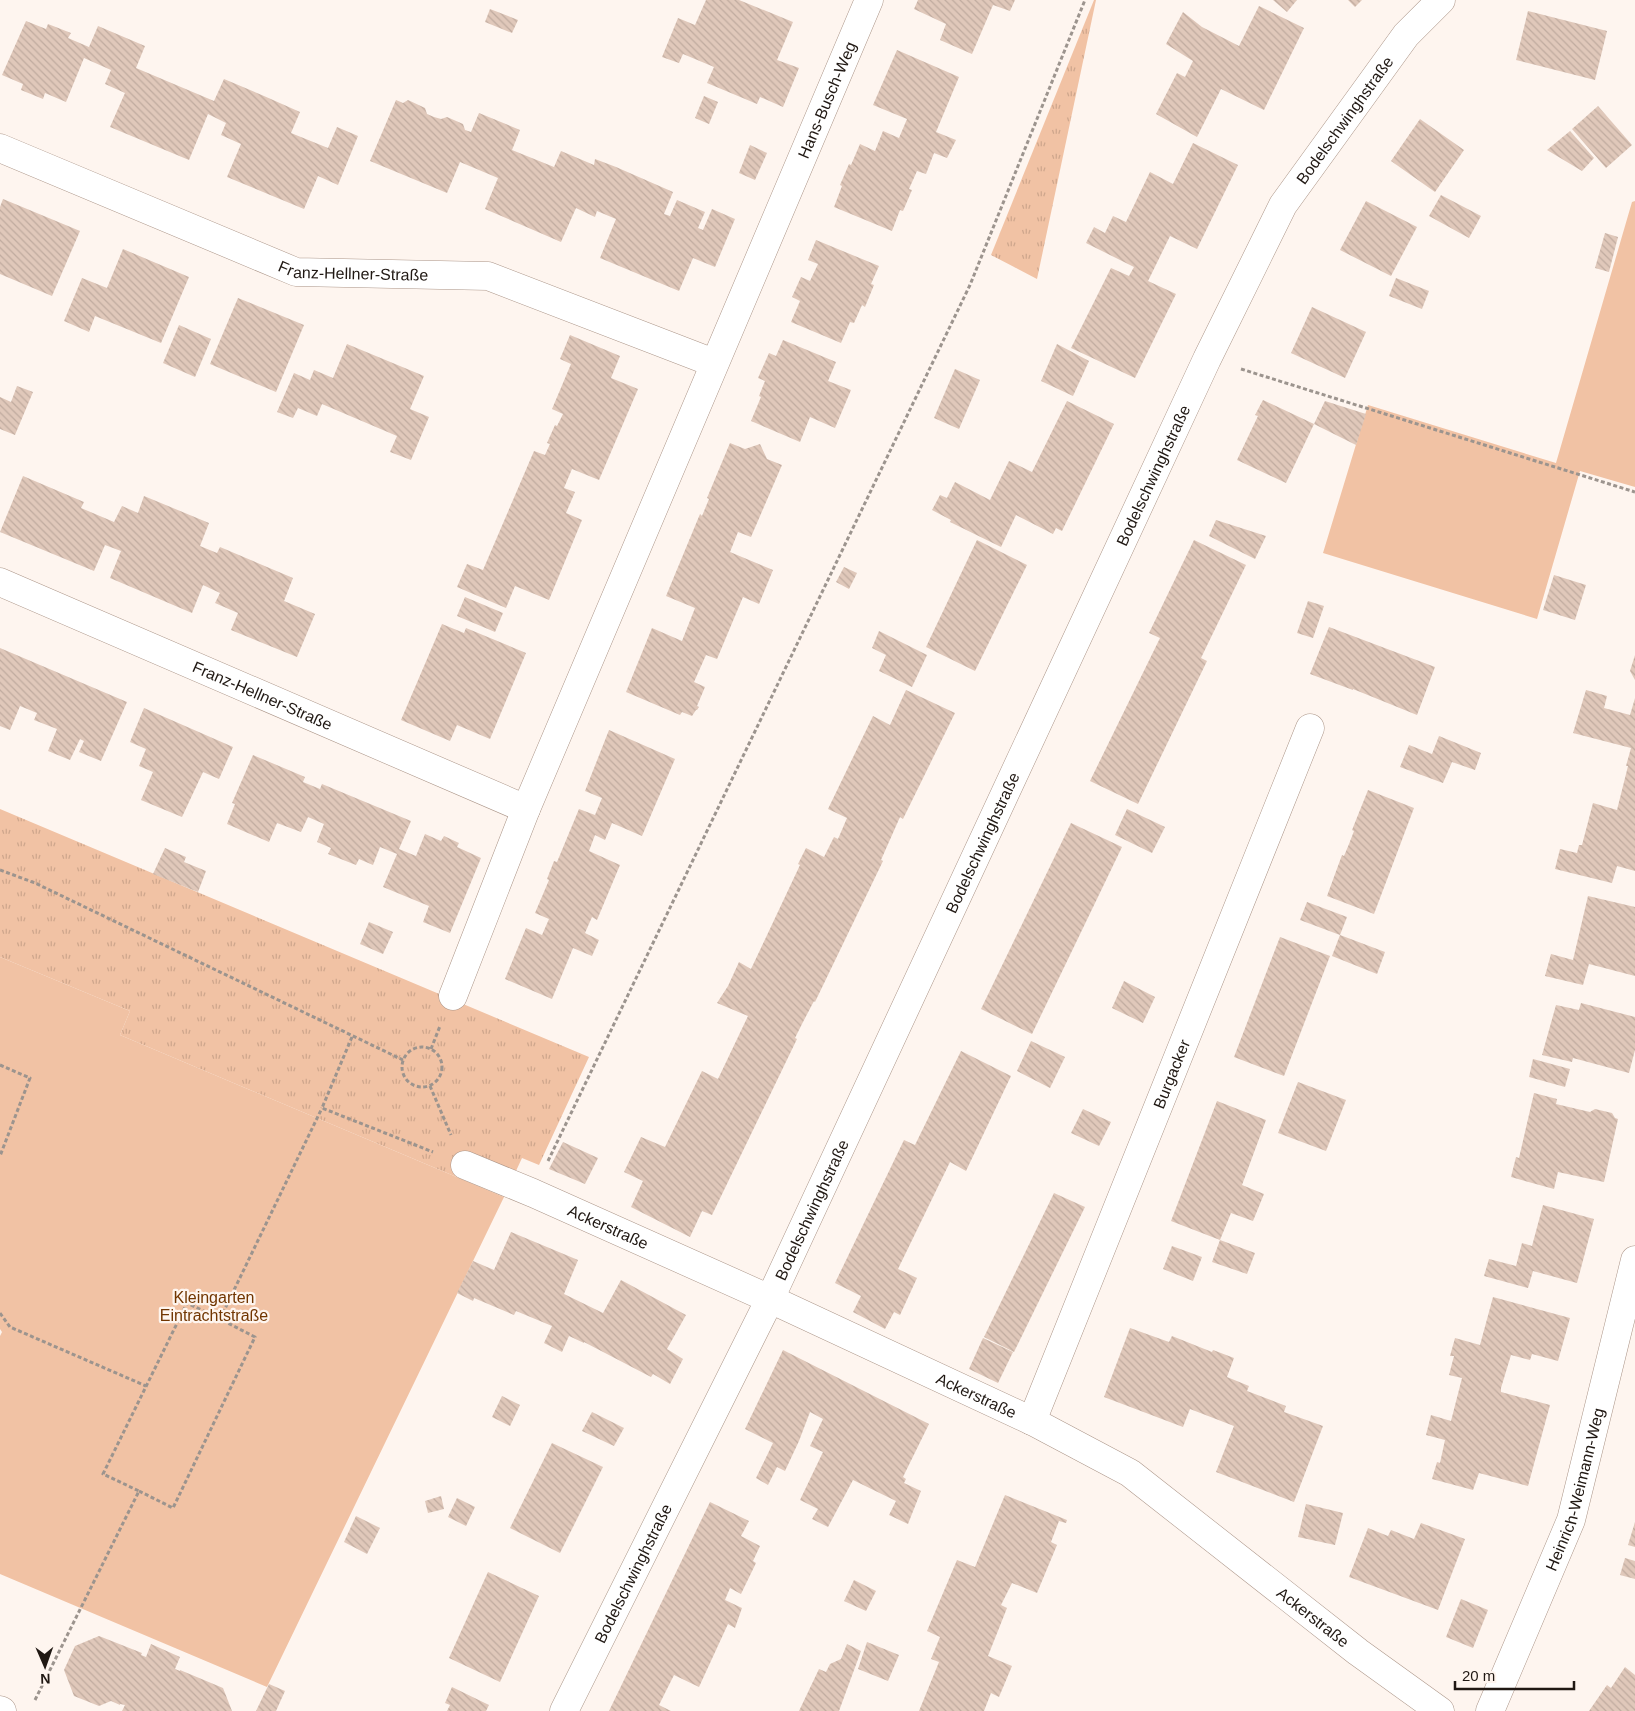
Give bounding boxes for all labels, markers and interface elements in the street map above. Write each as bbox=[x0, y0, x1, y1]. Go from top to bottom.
street label: Hans-Busch-Weg bbox=[795, 39, 859, 161]
street label: Bodelschwinghstraße bbox=[1293, 53, 1397, 187]
street label: Franz-Hellner-Straße bbox=[276, 258, 428, 284]
street label: Bodelschwinghstraße bbox=[1113, 402, 1193, 548]
street label: Franz-Hellner-Straße bbox=[190, 658, 335, 733]
street label: Bodelschwinghstraße bbox=[943, 770, 1023, 916]
street label: Burgacker bbox=[1150, 1036, 1193, 1111]
street label: Bodelschwinghstraße bbox=[772, 1137, 852, 1283]
street label: Ackerstraße bbox=[565, 1202, 651, 1253]
park label: Kleingarten Eintrachtstraße bbox=[160, 1289, 268, 1324]
street label: Ackerstraße bbox=[934, 1370, 1019, 1422]
street label: Heinrich-Weimann-Weg bbox=[1542, 1406, 1607, 1573]
street label: Bodelschwinghstraße bbox=[591, 1501, 675, 1646]
street label: Ackerstraße bbox=[1274, 1584, 1352, 1651]
north arrow bbox=[20, 1641, 70, 1691]
scale bar bbox=[1455, 1658, 1574, 1690]
text: 20 m bbox=[1462, 1667, 1495, 1684]
text: N bbox=[40, 1671, 51, 1687]

